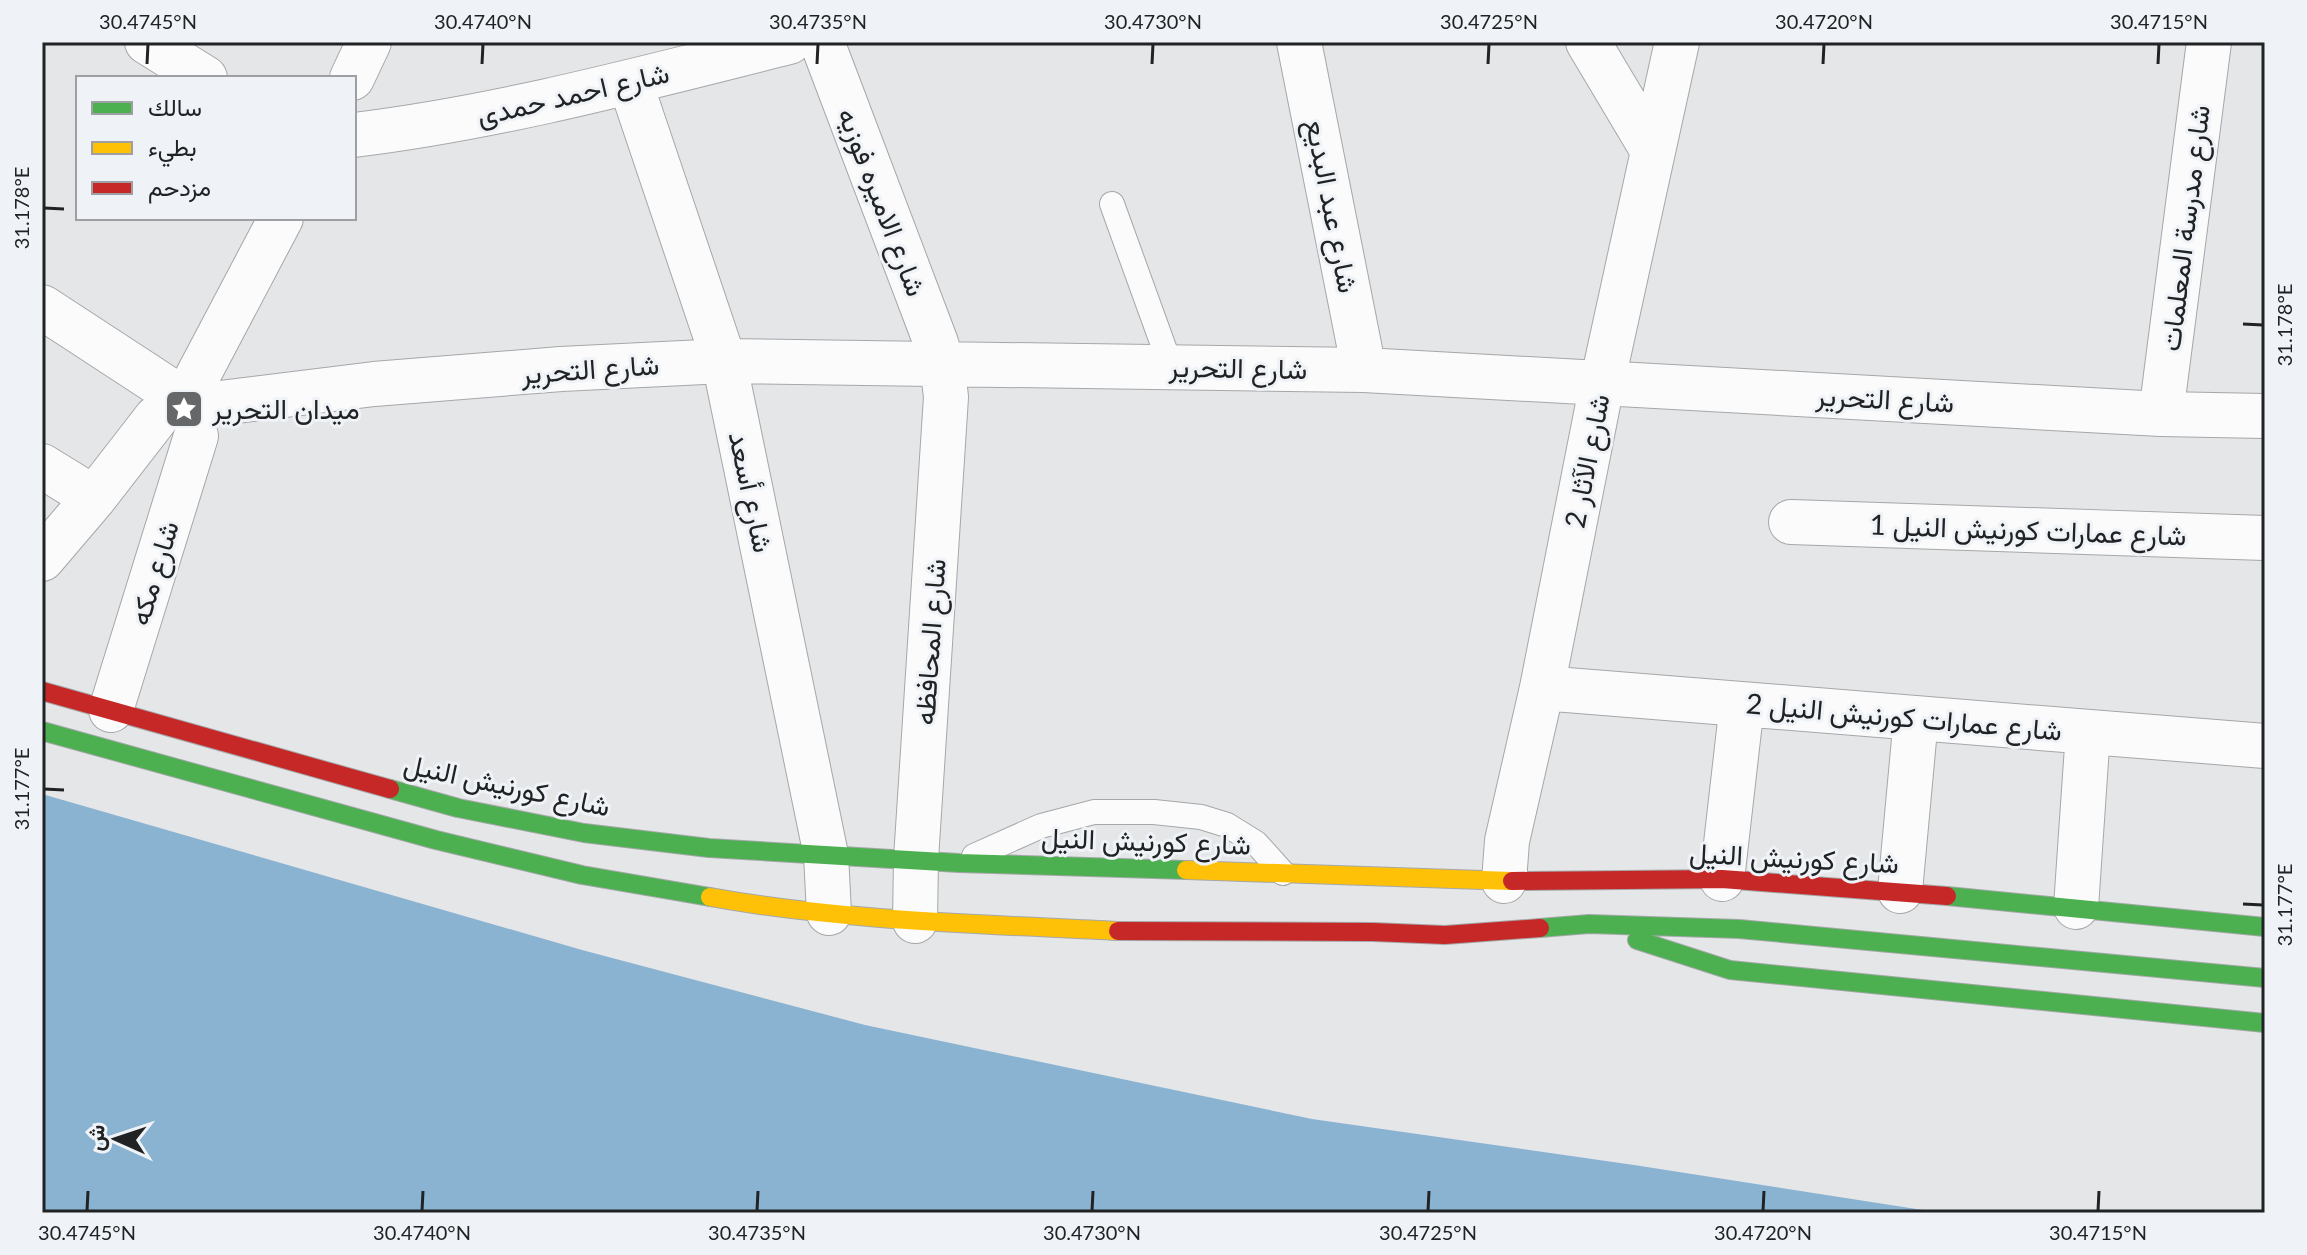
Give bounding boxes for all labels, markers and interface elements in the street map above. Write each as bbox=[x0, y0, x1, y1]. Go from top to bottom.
text: 30.4745°N bbox=[99, 9, 197, 33]
text: 30.4740°N bbox=[434, 9, 532, 33]
text: 30.4735°N bbox=[769, 9, 867, 33]
text: 30.4730°N bbox=[1104, 9, 1202, 33]
text: 30.4725°N bbox=[1440, 9, 1538, 33]
text: 30.4720°N bbox=[1775, 9, 1873, 33]
text: 30.4715°N bbox=[2110, 9, 2208, 33]
street label: شارع احمد حمدى bbox=[473, 54, 673, 135]
legend bbox=[76, 76, 356, 220]
text: سالك bbox=[148, 92, 202, 121]
street label: شارع الاميره فوزيه bbox=[829, 103, 934, 302]
street label: شارع مدرسة المعلمات bbox=[2152, 103, 2219, 353]
street label: شارع عبد البديع bbox=[1296, 116, 1366, 296]
text: بطيء bbox=[148, 132, 197, 167]
text: 31.178°E bbox=[9, 167, 33, 249]
text: مزدحم bbox=[148, 172, 211, 204]
text: 31.178°E bbox=[2272, 284, 2296, 366]
street label: شارع التحرير bbox=[519, 346, 660, 393]
street label: شارع التحرير bbox=[1167, 349, 1308, 388]
street label: شارع التحرير bbox=[1814, 377, 1955, 422]
place icon: ميدان التحرير bbox=[163, 388, 205, 430]
place label: ميدان التحرير bbox=[211, 391, 360, 427]
street label: شارع الآثار 2 bbox=[1556, 391, 1619, 531]
street label: شارع أسعد bbox=[720, 428, 781, 556]
street label: شارع عمارات كورنيش النيل 1 bbox=[1869, 506, 2187, 555]
street label: شارع مكه bbox=[121, 516, 188, 630]
street label: شارع المحافظه bbox=[906, 558, 955, 726]
street label: شارع عمارات كورنيش النيل 2 bbox=[1744, 685, 2063, 750]
street label: شارع كورنيش النيل bbox=[400, 746, 613, 825]
text: 31.177°E bbox=[9, 748, 33, 830]
street label: شارع كورنيش النيل bbox=[1040, 819, 1251, 864]
street label: شارع كورنيش النيل bbox=[1688, 835, 1900, 882]
text: 31.177°E bbox=[2272, 864, 2296, 946]
north arrow bbox=[76, 1099, 156, 1179]
text: ش bbox=[81, 1124, 111, 1152]
text: 30.4745°N bbox=[38, 1220, 136, 1244]
text: 30.4740°N bbox=[373, 1220, 471, 1244]
text: 30.4735°N bbox=[708, 1220, 806, 1244]
text: 30.4730°N bbox=[1043, 1220, 1141, 1244]
text: 30.4725°N bbox=[1379, 1220, 1477, 1244]
text: 30.4720°N bbox=[1714, 1220, 1812, 1244]
text: 30.4715°N bbox=[2049, 1220, 2147, 1244]

